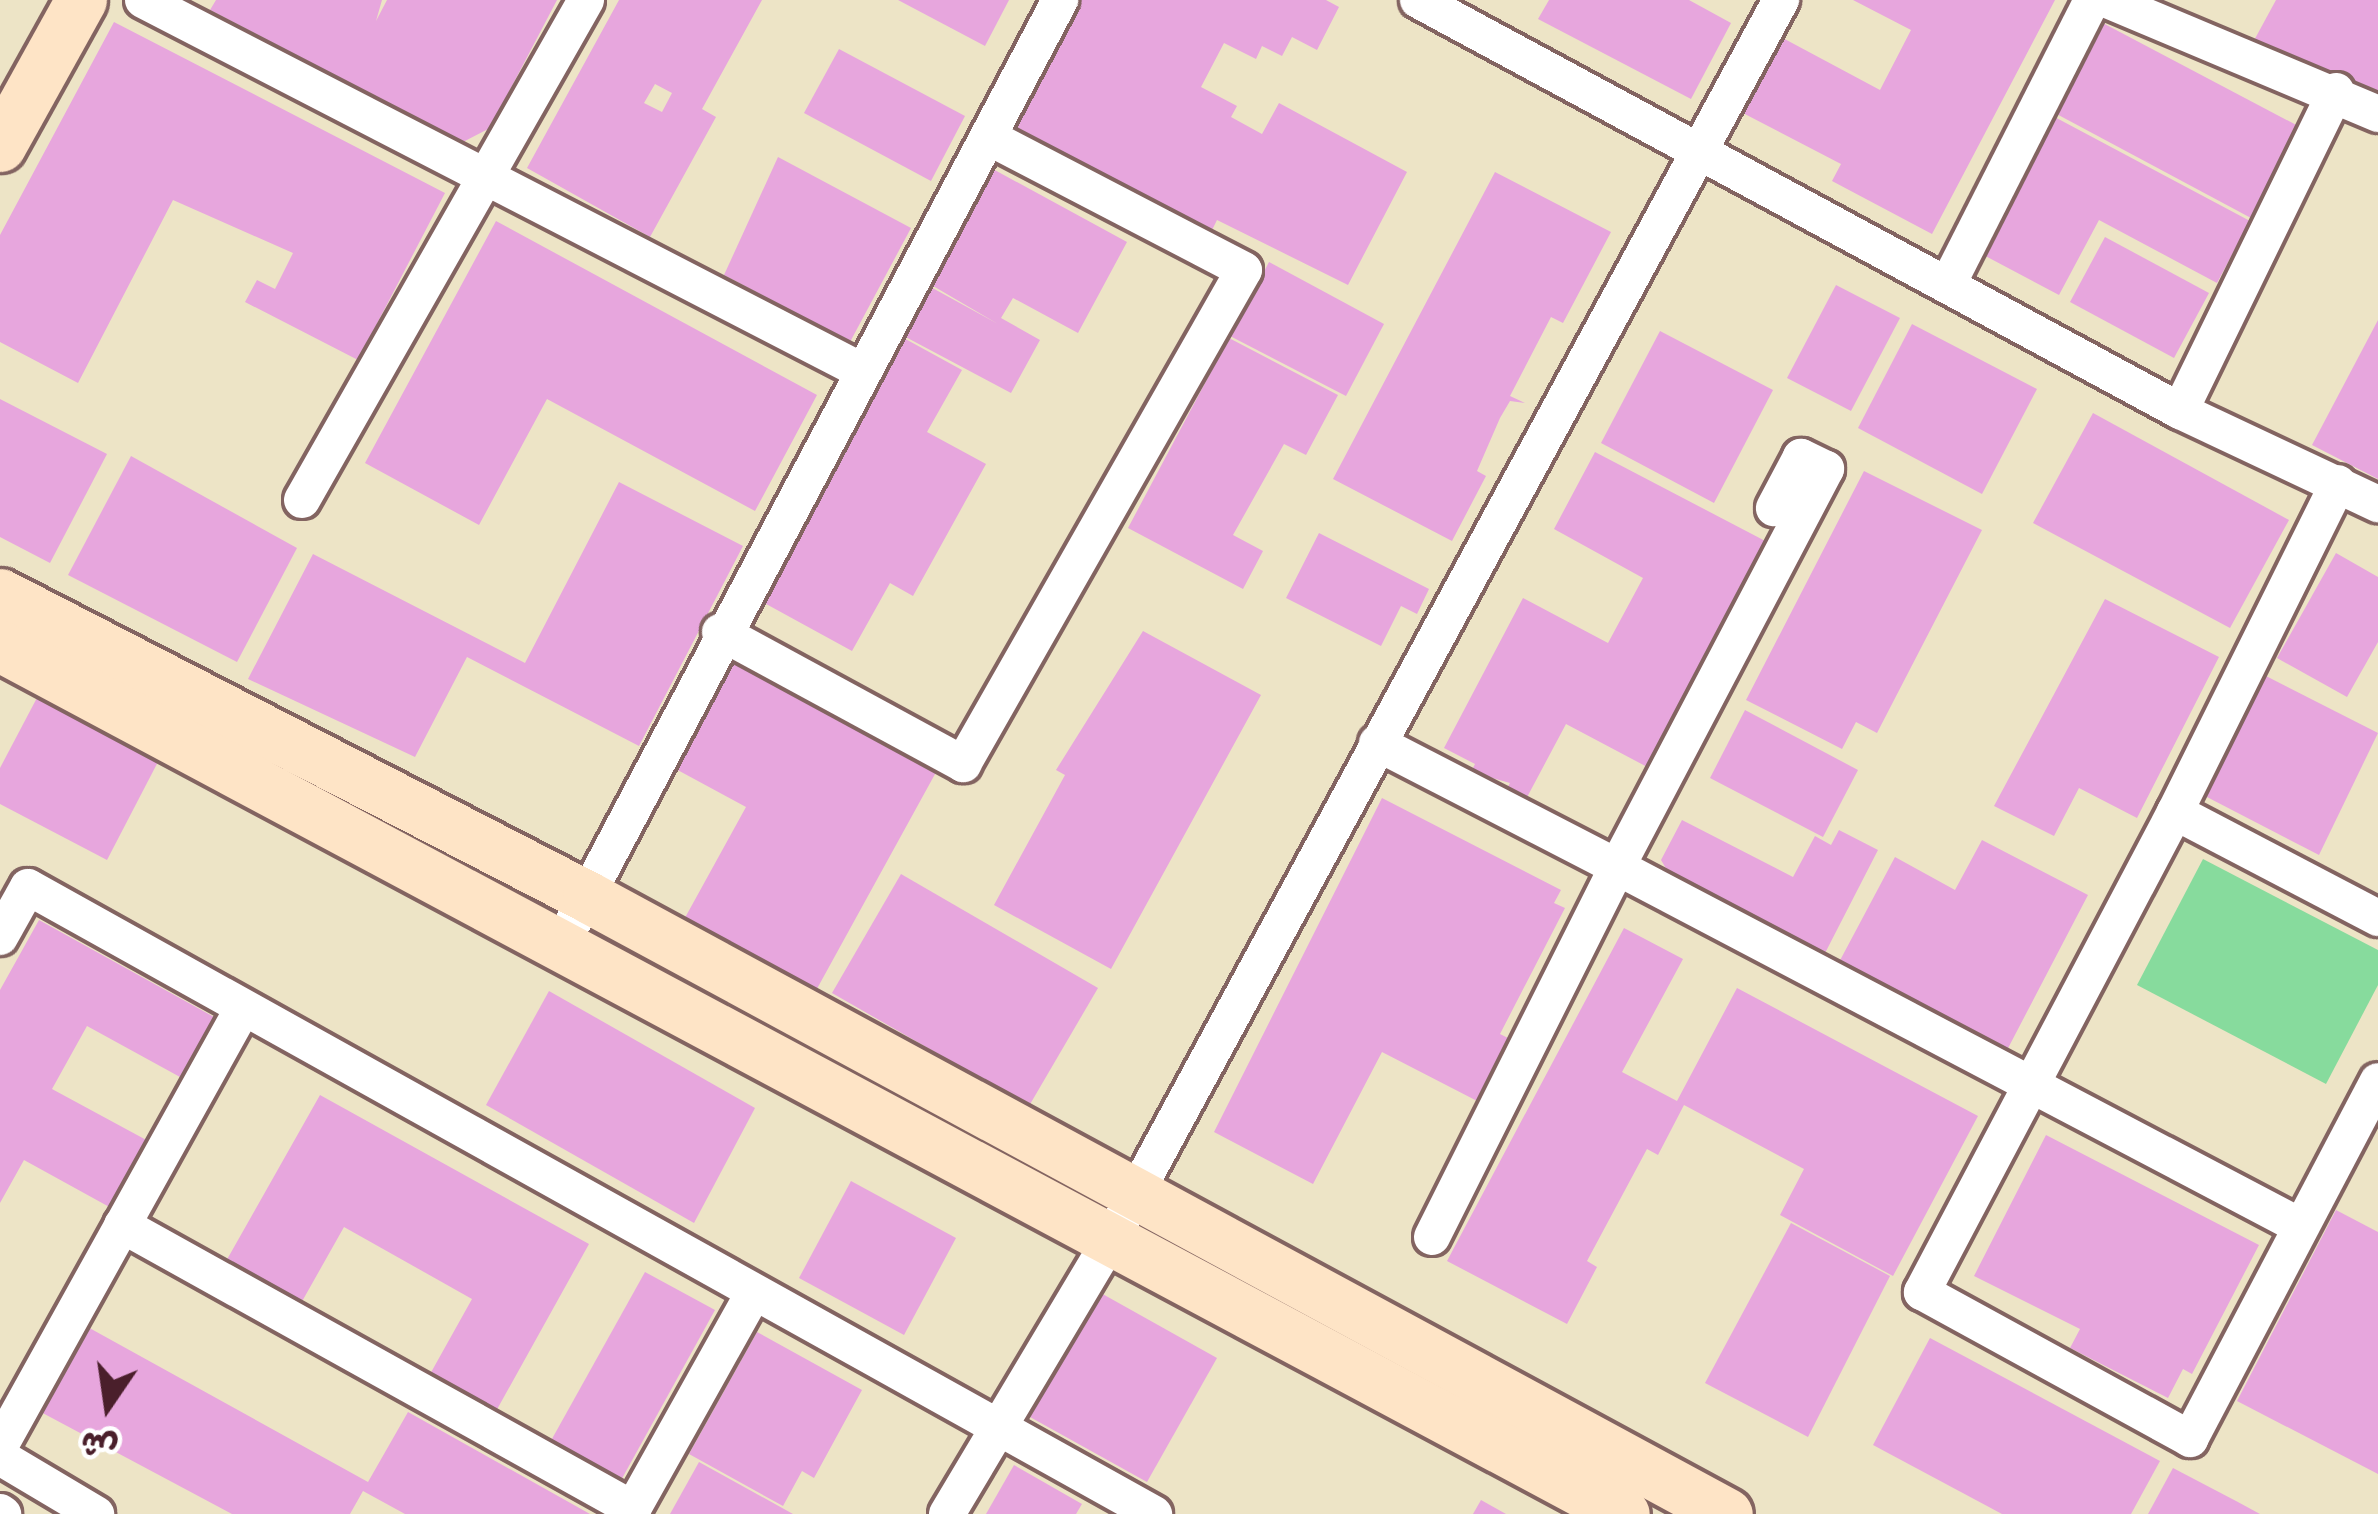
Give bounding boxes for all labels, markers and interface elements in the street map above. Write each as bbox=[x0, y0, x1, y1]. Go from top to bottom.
north arrow bbox=[48, 1346, 168, 1466]
text: ش bbox=[77, 1415, 123, 1469]

